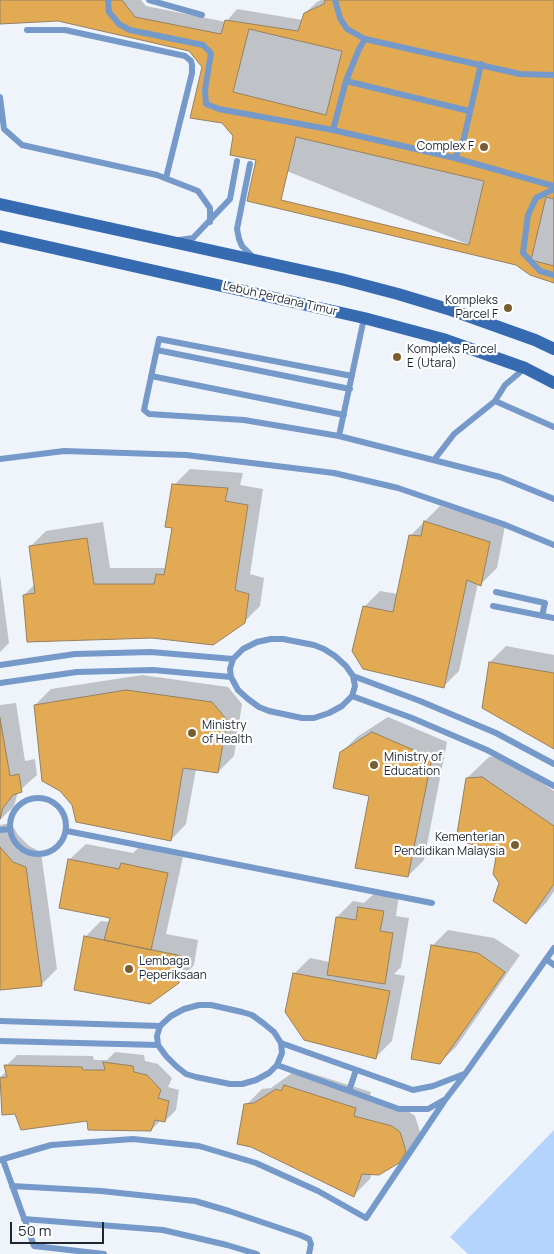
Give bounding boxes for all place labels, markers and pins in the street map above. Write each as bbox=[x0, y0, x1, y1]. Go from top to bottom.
place label: Complex F bbox=[417, 140, 474, 154]
marker: Complex F bbox=[478, 141, 490, 153]
place label: Kompleks Parcel F bbox=[445, 294, 498, 322]
marker: Kompleks Parcel F bbox=[502, 302, 514, 314]
place label: Kompleks Parcel E (Utara) bbox=[407, 343, 496, 371]
marker: Kompleks Parcel E (Utara) bbox=[391, 351, 403, 363]
place label: Ministry of Health bbox=[202, 719, 252, 747]
marker: Ministry of Health bbox=[186, 727, 198, 739]
place label: Ministry of Education bbox=[384, 751, 442, 779]
marker: Ministry of Education bbox=[368, 759, 380, 771]
place label: Kementerian Pendidikan Malaysia bbox=[394, 831, 505, 859]
marker: Kementerian Pendidikan Malaysia bbox=[509, 839, 521, 851]
place label: Lembaga Peperiksaan bbox=[139, 955, 207, 983]
marker: Lembaga Peperiksaan bbox=[123, 963, 135, 975]

